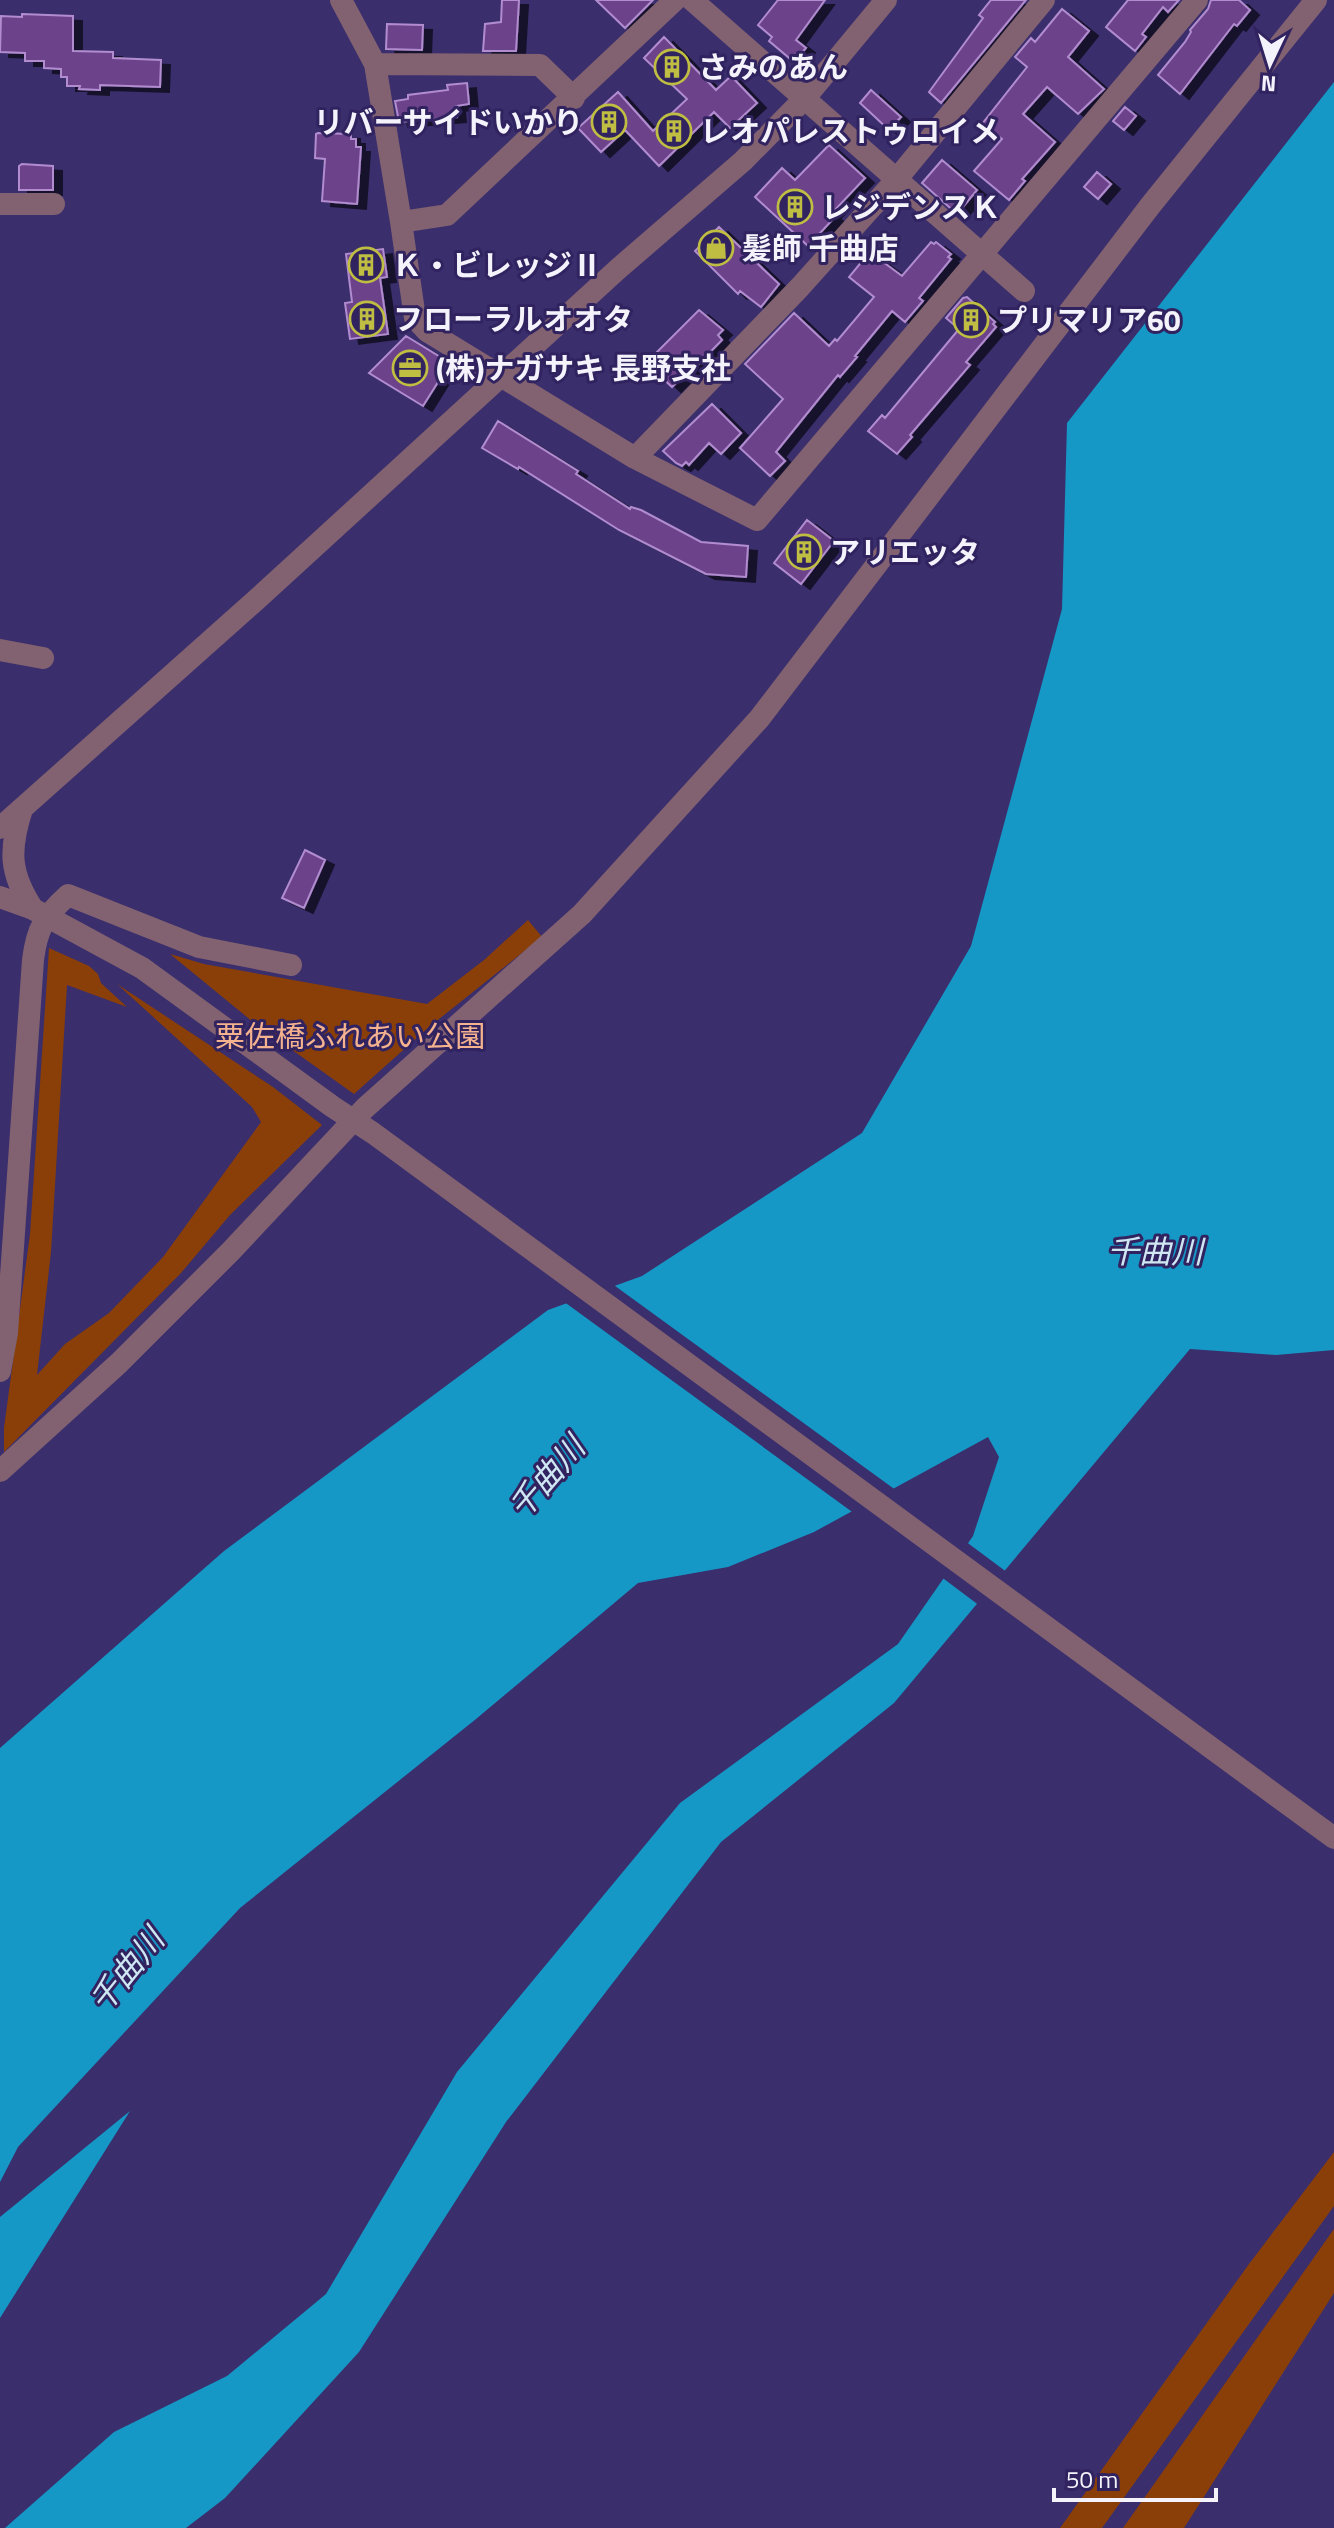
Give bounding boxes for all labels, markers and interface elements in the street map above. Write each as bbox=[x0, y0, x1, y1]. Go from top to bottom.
north arrow bbox=[1230, 24, 1310, 104]
place label: さみのあん bbox=[698, 44, 848, 90]
building icon: さみのあん bbox=[653, 48, 691, 86]
text: N bbox=[1260, 66, 1277, 101]
place label: リバーサイドいかり bbox=[314, 99, 583, 145]
building icon: リバーサイドいかり bbox=[590, 103, 628, 141]
place label: レオパレストゥロイメ bbox=[700, 108, 1000, 154]
building icon: レオパレストゥロイメ bbox=[655, 112, 693, 150]
place label: レジデンスＫ bbox=[821, 184, 1000, 230]
building icon: レジデンスＫ bbox=[776, 188, 814, 226]
place label: 髪師 千曲店 bbox=[742, 225, 899, 271]
shop icon: 髪師 千曲店 bbox=[697, 229, 735, 267]
place label: Ｋ・ビレッジⅡ bbox=[392, 242, 602, 288]
building icon: Ｋ・ビレッジⅡ bbox=[347, 246, 385, 284]
place label: フローラルオオタ bbox=[393, 296, 633, 342]
place label: プリマリア60 bbox=[997, 297, 1181, 343]
building icon: フローラルオオタ bbox=[348, 300, 386, 338]
building icon: プリマリア60 bbox=[952, 301, 990, 339]
place label: (株)ナガサキ 長野支社 bbox=[436, 345, 731, 391]
office icon: (株)ナガサキ 長野支社 bbox=[391, 349, 429, 387]
place label: アリエッタ bbox=[830, 529, 980, 575]
building icon: アリエッタ bbox=[785, 533, 823, 571]
park label: 粟佐橋ふれあい公園 bbox=[215, 1013, 485, 1059]
water label: 千曲川 bbox=[1107, 1227, 1206, 1275]
water label: 千曲川 bbox=[496, 1423, 598, 1529]
water label: 千曲川 bbox=[77, 1915, 177, 2022]
scale bar bbox=[1054, 2452, 1216, 2502]
text: 50 m bbox=[1066, 2461, 1118, 2497]

